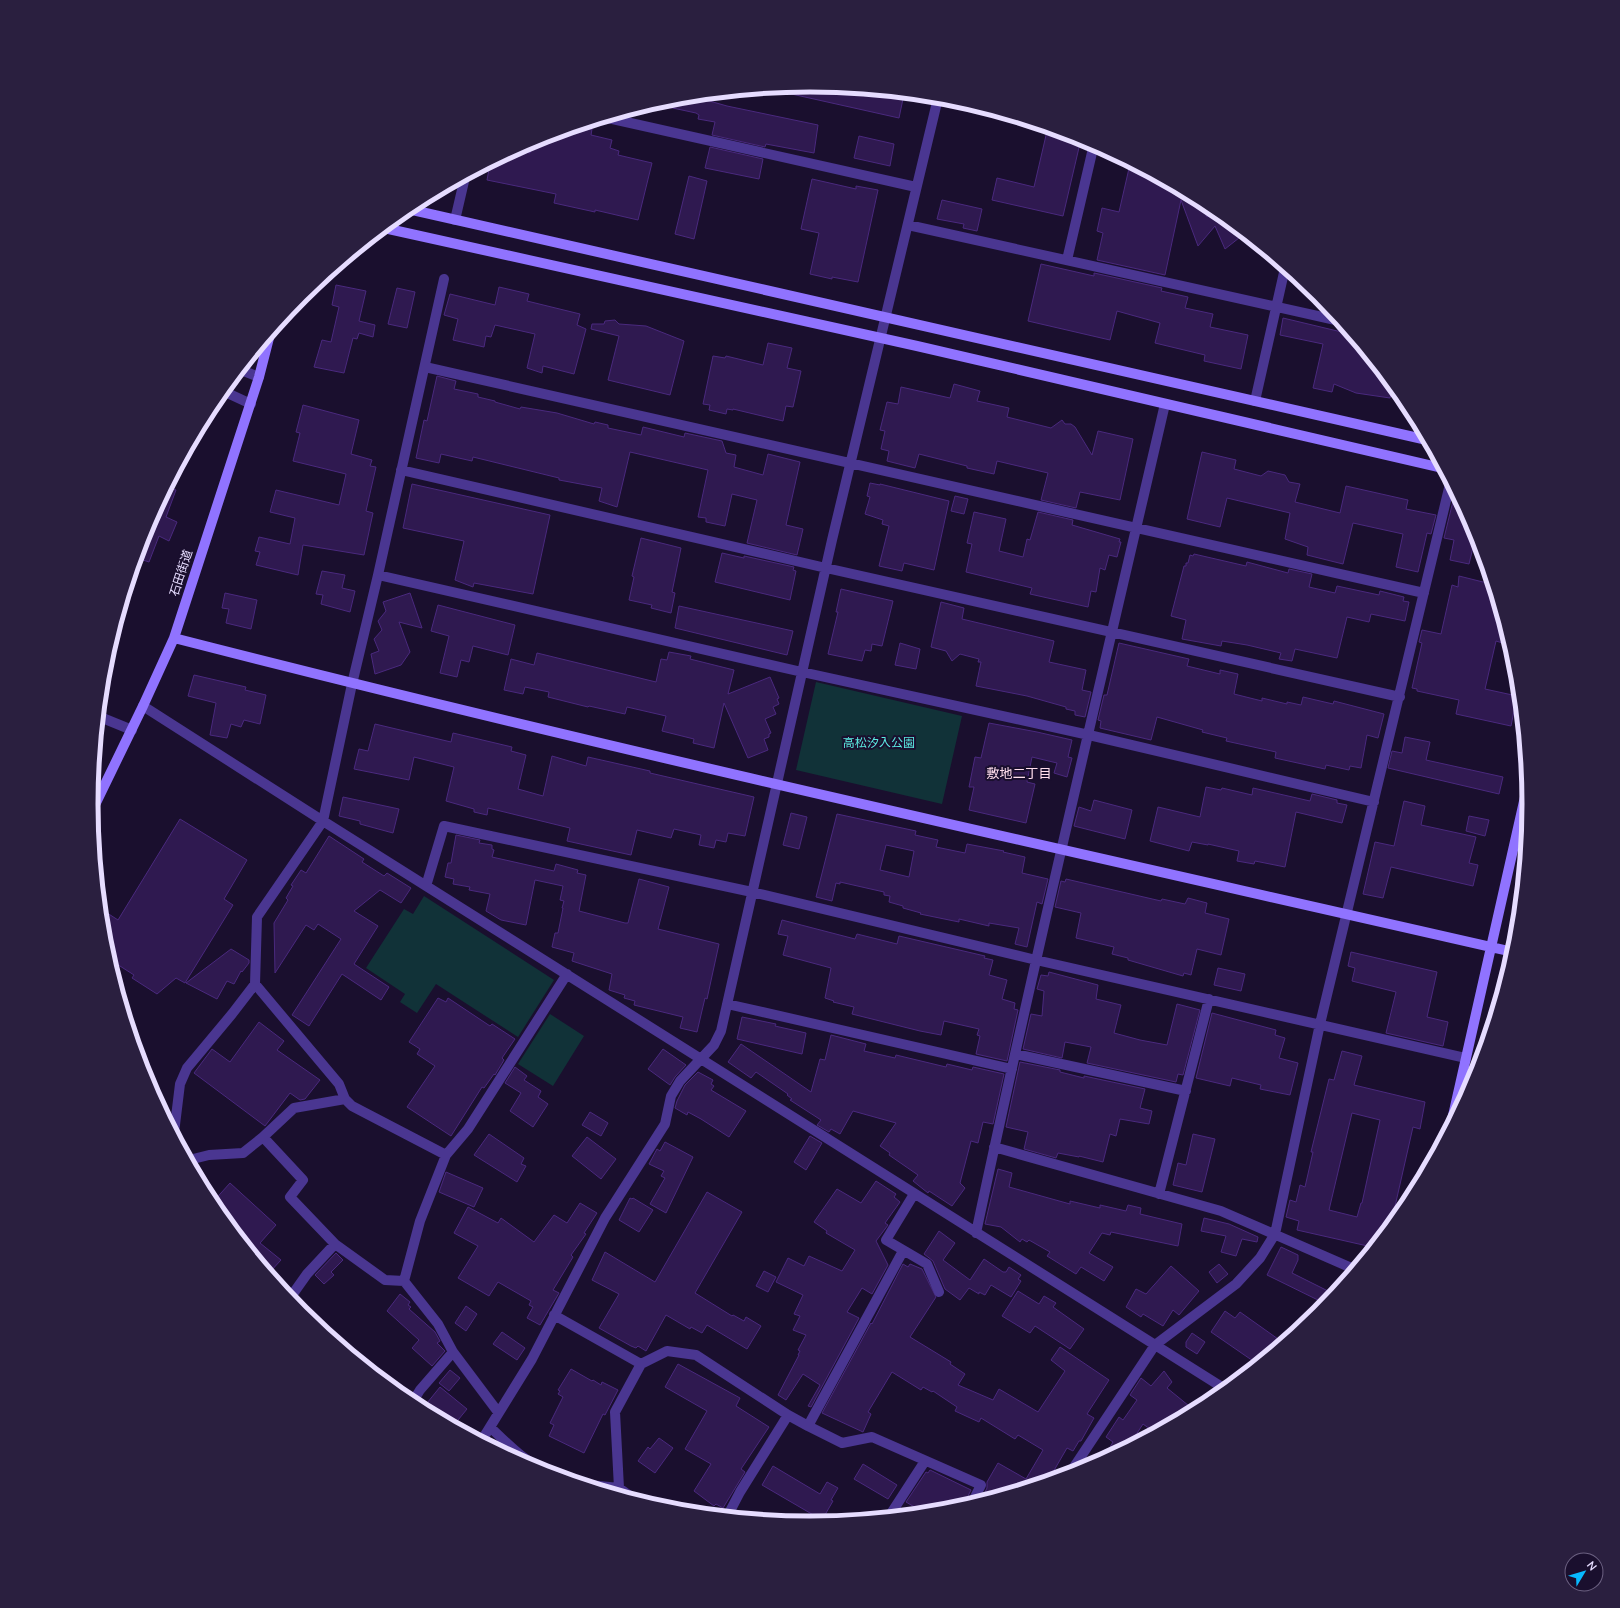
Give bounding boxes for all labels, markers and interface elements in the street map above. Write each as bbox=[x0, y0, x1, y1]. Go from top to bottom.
street label: 石田街道 bbox=[166, 548, 195, 598]
park label: 高松汐入公園 bbox=[843, 735, 915, 750]
district label: 敷地二丁目 bbox=[986, 765, 1052, 781]
north arrow bbox=[1564, 1552, 1604, 1592]
text: N bbox=[1584, 1558, 1600, 1573]

